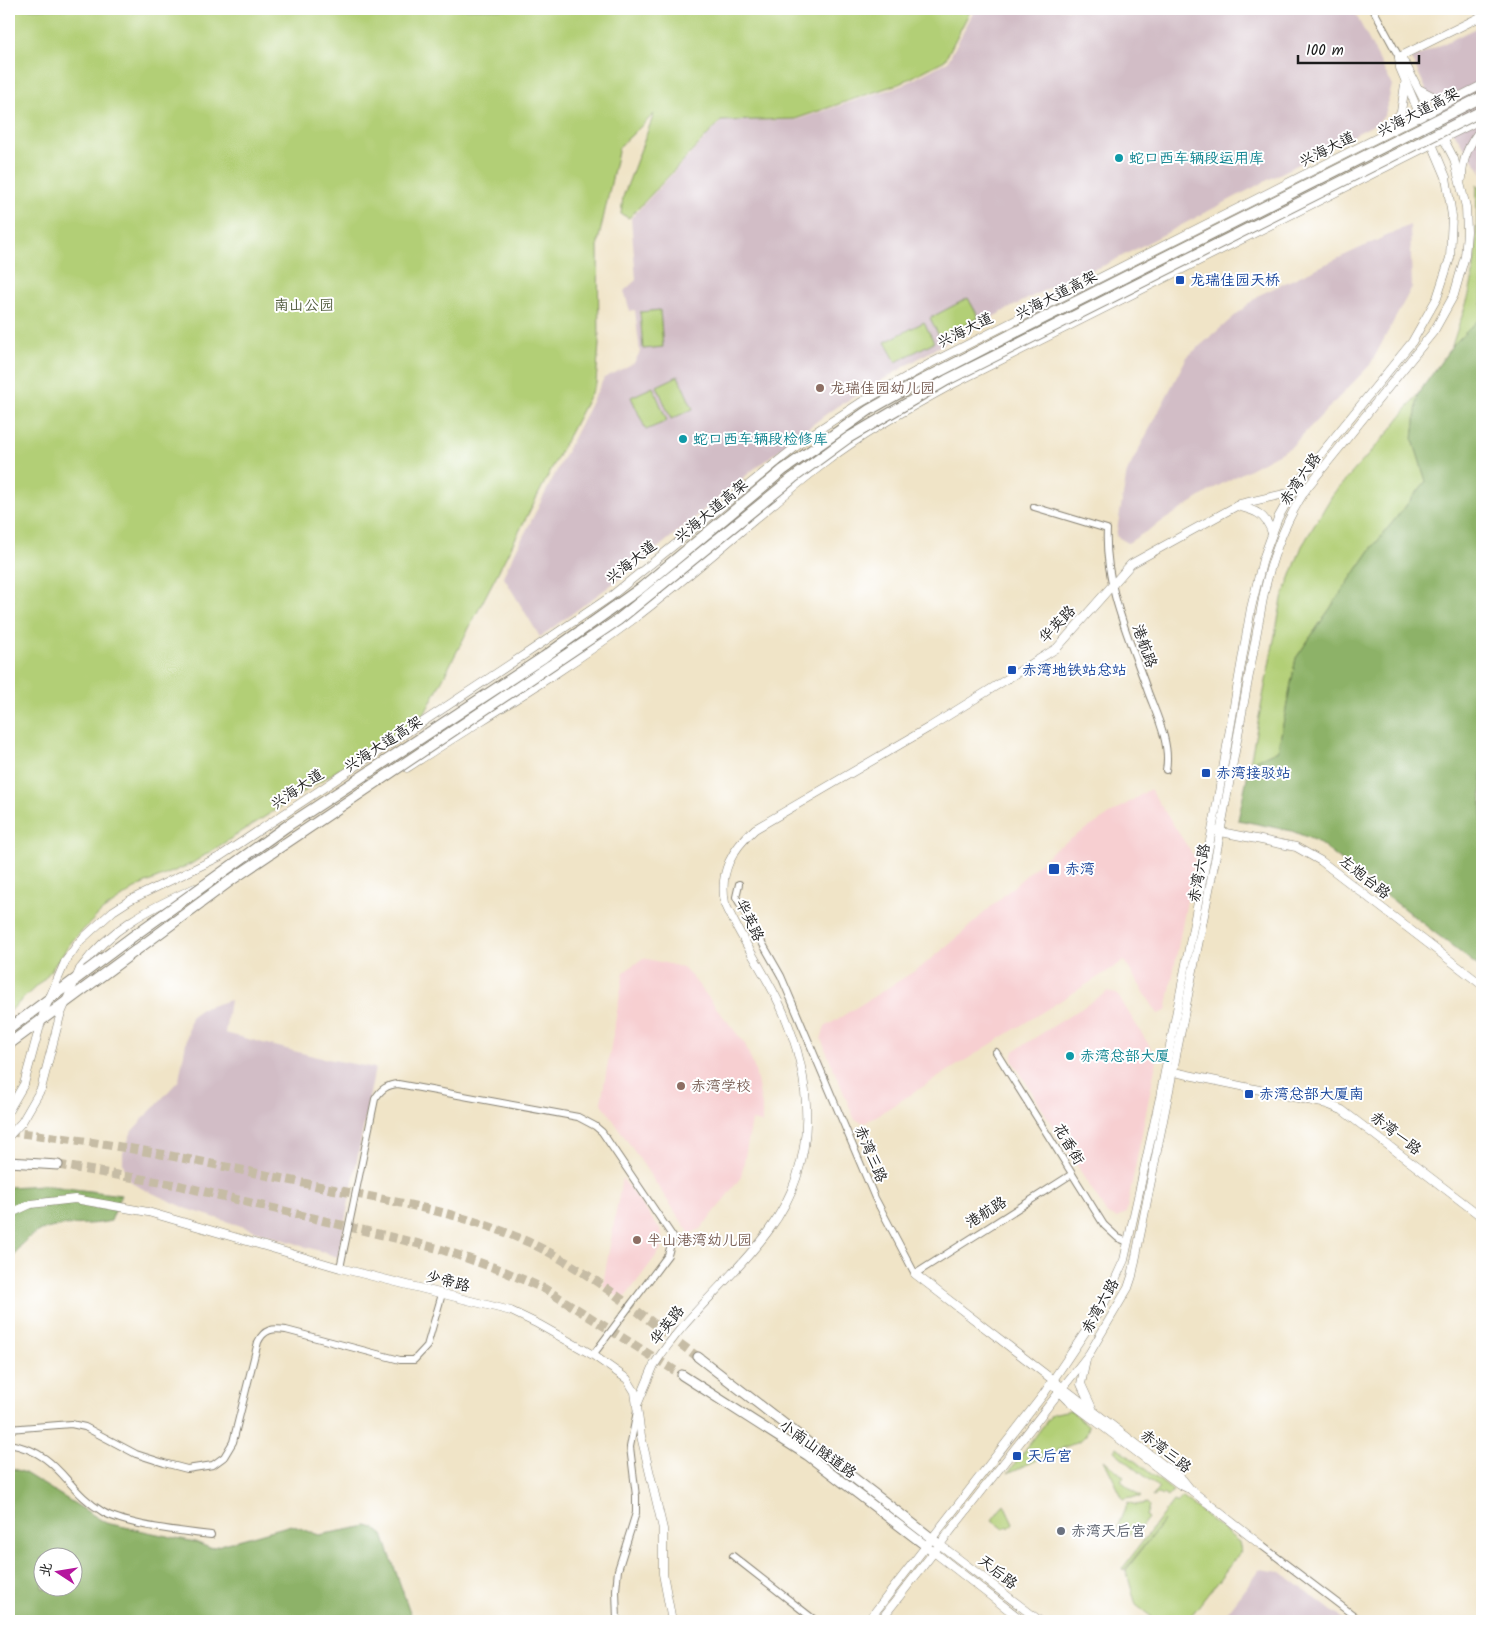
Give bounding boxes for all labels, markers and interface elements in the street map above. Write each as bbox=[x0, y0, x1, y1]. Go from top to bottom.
scale bar bbox=[1298, 32, 1420, 64]
text: 100 m bbox=[1306, 39, 1344, 63]
street label: 兴海大道高架 bbox=[1373, 82, 1464, 144]
street label: 兴海大道 bbox=[1295, 126, 1360, 174]
place label: 蛇口西车辆段运用库 bbox=[1129, 147, 1264, 171]
marker: 蛇口西车辆段运用库 bbox=[1113, 152, 1125, 164]
street label: 兴海大道高架 bbox=[1011, 265, 1102, 327]
place label: 龙瑞佳园天桥 bbox=[1190, 269, 1280, 293]
marker: 龙瑞佳园天桥 bbox=[1174, 274, 1186, 286]
park label: 南山公园 bbox=[274, 294, 334, 318]
street label: 兴海大道 bbox=[933, 307, 998, 355]
place label: 龙瑞佳园幼儿园 bbox=[830, 377, 935, 401]
marker: 龙瑞佳园幼儿园 bbox=[814, 382, 826, 394]
place label: 蛇口西车辆段检修库 bbox=[693, 428, 828, 452]
marker: 蛇口西车辆段检修库 bbox=[677, 433, 689, 445]
street label: 赤湾六路 bbox=[1274, 448, 1328, 511]
street label: 兴海大道高架 bbox=[669, 474, 754, 550]
street label: 兴海大道 bbox=[601, 535, 663, 591]
street label: 华英路 bbox=[1033, 600, 1082, 649]
street label: 港航路 bbox=[1125, 621, 1163, 672]
place label: 赤湾地铁站总站 bbox=[1022, 659, 1127, 683]
marker: 赤湾地铁站总站 bbox=[1006, 664, 1018, 676]
street label: 兴海大道高架 bbox=[339, 710, 428, 779]
place label: 赤湾接驳站 bbox=[1216, 762, 1291, 786]
street label: 兴海大道 bbox=[266, 763, 329, 817]
marker: 赤湾接驳站 bbox=[1200, 767, 1212, 779]
street label: 赤湾六路 bbox=[1182, 841, 1217, 905]
street label: 左炮台路 bbox=[1333, 850, 1395, 906]
place label: 赤湾 bbox=[1065, 858, 1095, 882]
marker: 赤湾 bbox=[1047, 862, 1061, 876]
street label: 华英路 bbox=[728, 895, 770, 946]
place label: 赤湾总部大厦 bbox=[1080, 1045, 1170, 1069]
marker: 赤湾总部大厦 bbox=[1064, 1050, 1076, 1062]
place label: 赤湾学校 bbox=[691, 1075, 751, 1099]
marker: 赤湾学校 bbox=[675, 1080, 687, 1092]
place label: 赤湾总部大厦南 bbox=[1259, 1083, 1364, 1107]
marker: 赤湾总部大厦南 bbox=[1243, 1088, 1255, 1100]
street label: 赤湾一路 bbox=[1364, 1106, 1426, 1162]
street label: 花香街 bbox=[1046, 1119, 1090, 1170]
street label: 赤湾三路 bbox=[847, 1122, 893, 1187]
street label: 港航路 bbox=[961, 1191, 1012, 1235]
place label: 半山港湾幼儿园 bbox=[647, 1229, 752, 1253]
marker: 半山港湾幼儿园 bbox=[631, 1234, 643, 1246]
street label: 少帝路 bbox=[423, 1265, 473, 1299]
street label: 赤湾六路 bbox=[1076, 1274, 1126, 1339]
street label: 华英路 bbox=[644, 1300, 691, 1351]
street label: 小南山隧道路 bbox=[774, 1414, 861, 1485]
street label: 赤湾三路 bbox=[1134, 1424, 1196, 1480]
place label: 天后宫 bbox=[1027, 1445, 1072, 1469]
marker: 天后宫 bbox=[1011, 1450, 1023, 1462]
place label: 赤湾天后宫 bbox=[1071, 1520, 1146, 1544]
marker: 赤湾天后宫 bbox=[1055, 1525, 1067, 1537]
north arrow bbox=[32, 1548, 82, 1598]
street label: 天后路 bbox=[972, 1549, 1023, 1596]
text: 北 bbox=[34, 1560, 58, 1579]

